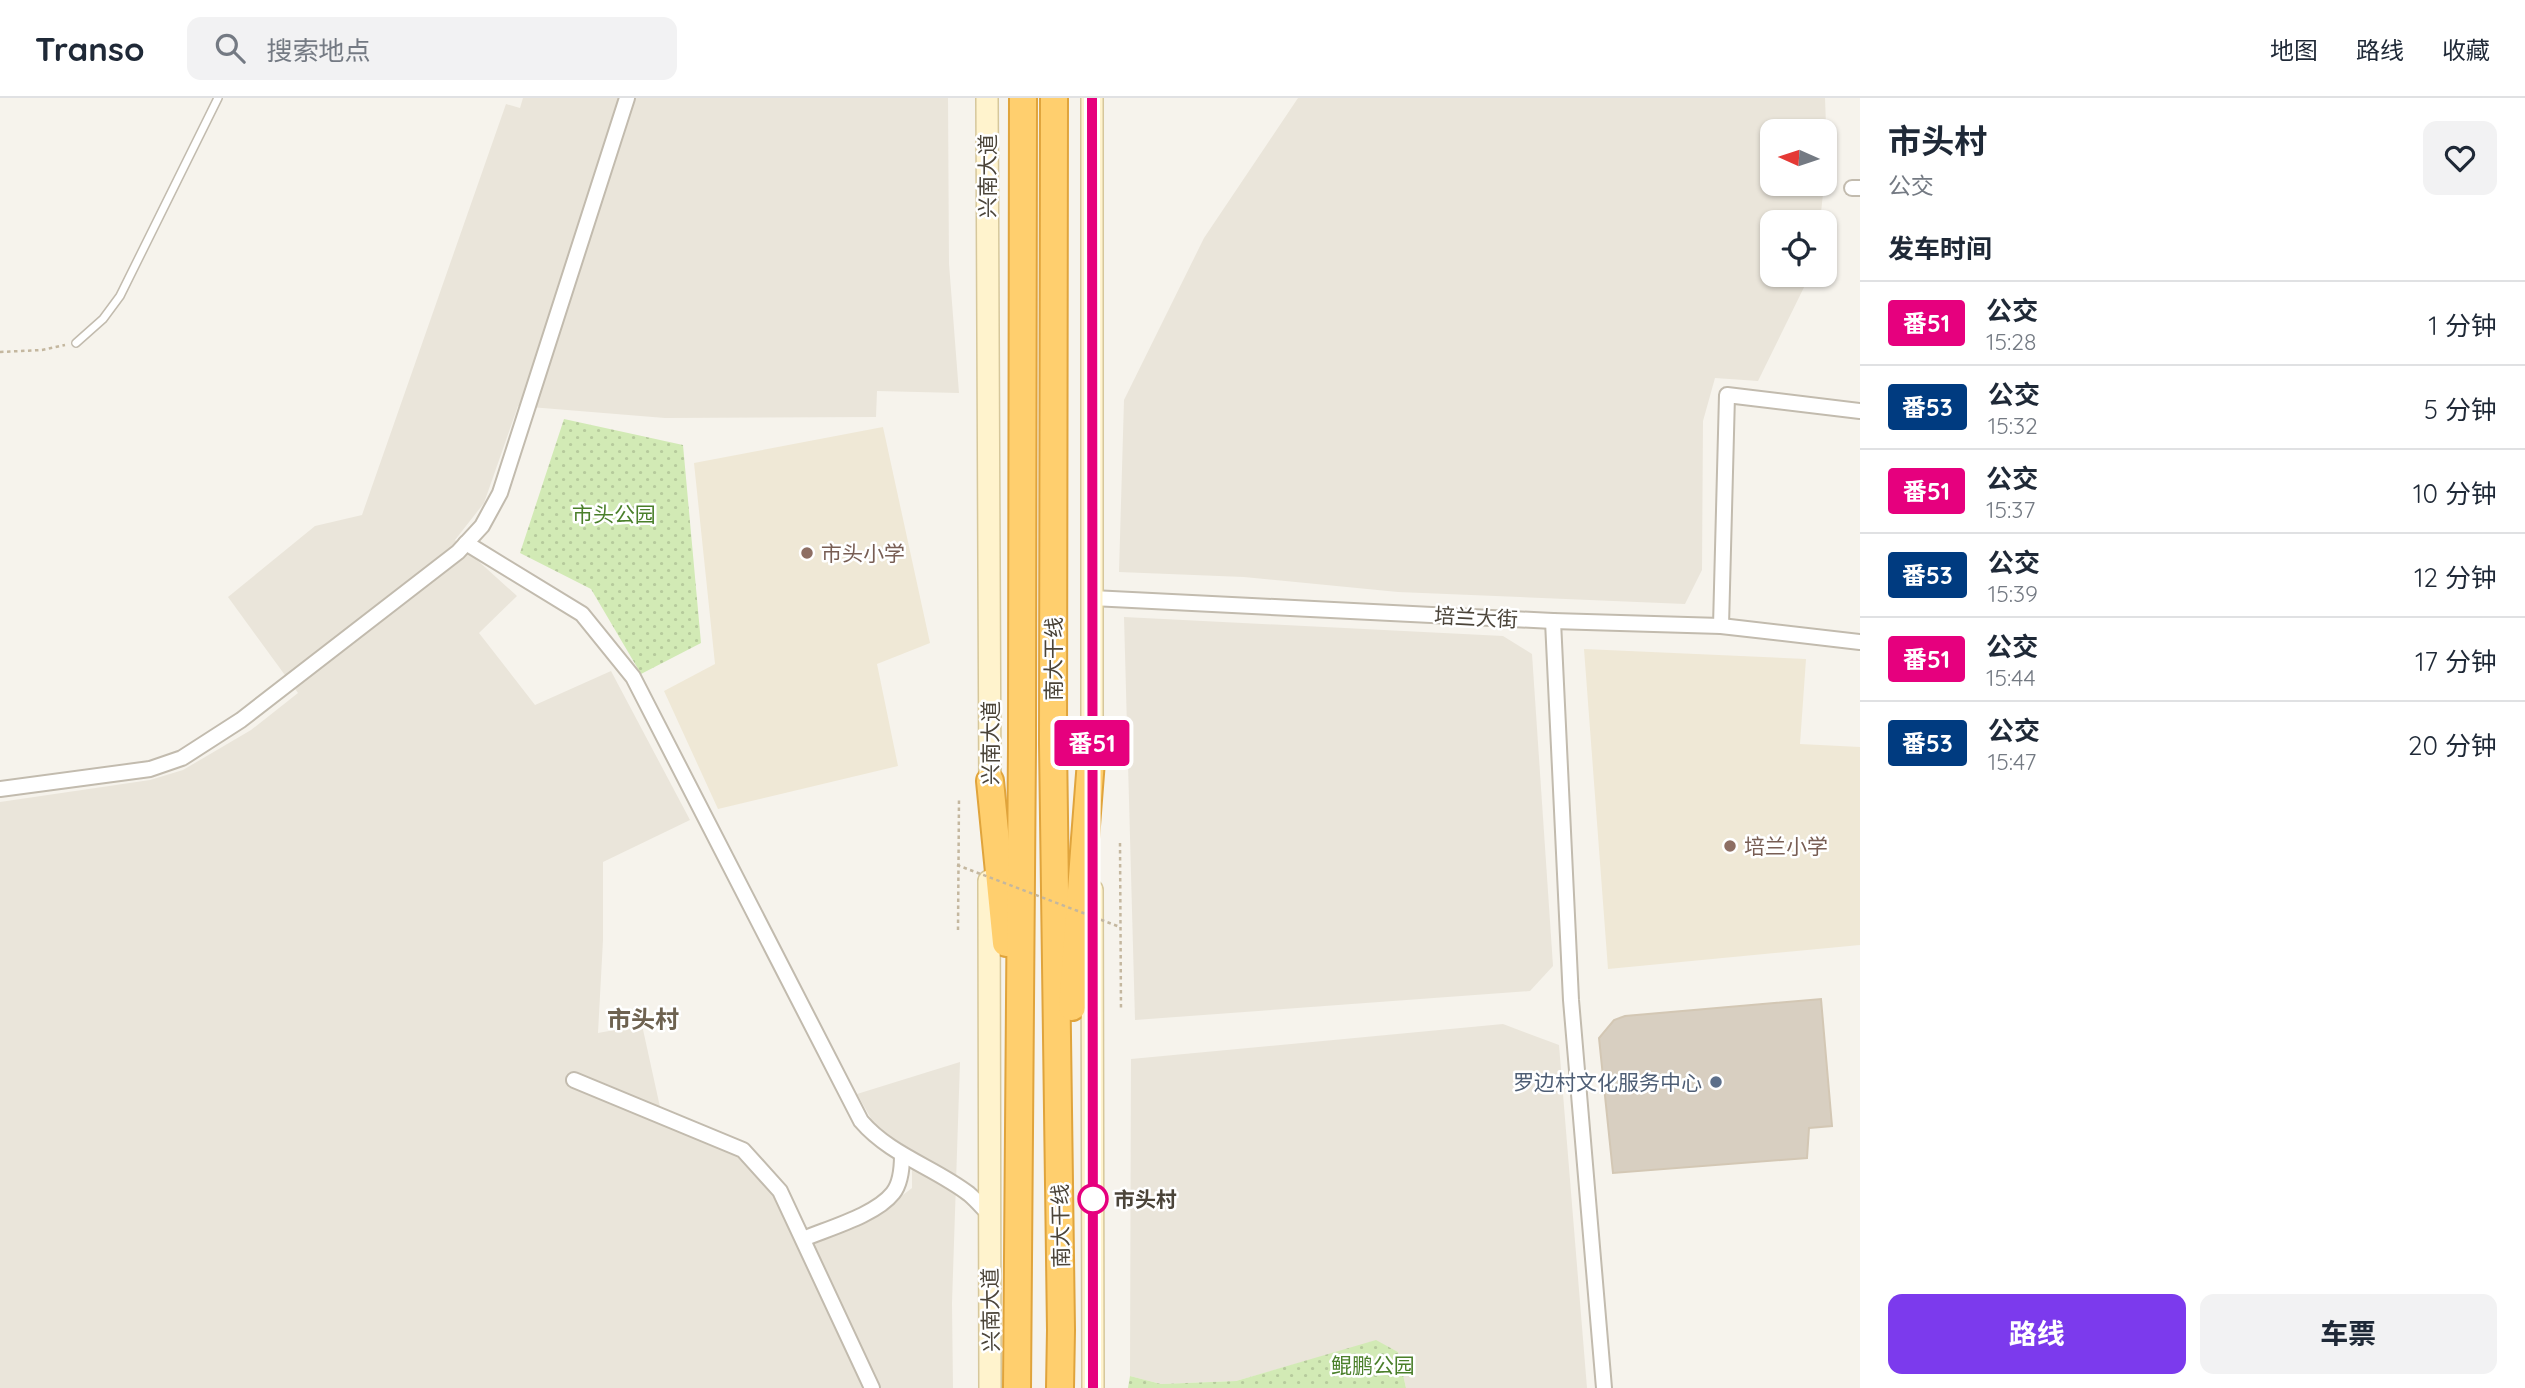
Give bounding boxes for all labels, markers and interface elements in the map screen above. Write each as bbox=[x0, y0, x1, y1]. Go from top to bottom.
search box bbox=[187, 17, 677, 80]
text: Transo bbox=[35, 28, 145, 69]
icon: search bbox=[211, 29, 249, 67]
text: 搜索地点 bbox=[267, 34, 371, 67]
text: 地图 bbox=[2270, 35, 2318, 65]
text: 路线 bbox=[2356, 35, 2404, 65]
text: 收藏 bbox=[2442, 35, 2490, 65]
north arrow bbox=[1760, 119, 1838, 196]
map controls bbox=[1760, 119, 1837, 287]
text: 市头村 bbox=[1888, 120, 1987, 161]
button: heart bbox=[2423, 121, 2497, 195]
street label: 兴南大道 bbox=[974, 134, 1000, 218]
text: 公交 bbox=[1888, 171, 1934, 200]
button: locate bbox=[1760, 210, 1837, 287]
text: 发车时间 bbox=[1888, 232, 1992, 265]
text: 公交 bbox=[1986, 294, 2038, 327]
text: 番51 bbox=[1903, 308, 1950, 338]
text: 1 分钟 bbox=[2428, 309, 2497, 342]
text: 15:28 bbox=[1986, 327, 2037, 356]
text: 公交 bbox=[1988, 378, 2040, 411]
text: 番53 bbox=[1902, 392, 1953, 422]
text: 5 分钟 bbox=[2424, 393, 2497, 426]
text: 15:32 bbox=[1988, 411, 2038, 440]
text: 公交 bbox=[1986, 462, 2038, 495]
text: 番51 bbox=[1903, 476, 1950, 506]
text: 10 分钟 bbox=[2413, 477, 2497, 510]
text: 15:37 bbox=[1986, 495, 2035, 524]
park label: 市头公园 bbox=[572, 501, 656, 527]
place label: 市头小学 bbox=[821, 540, 905, 566]
marker: 市头小学 bbox=[799, 545, 815, 561]
text: 公交 bbox=[1988, 546, 2040, 579]
text: 番53 bbox=[1902, 560, 1953, 590]
text: 12 分钟 bbox=[2414, 561, 2497, 594]
text: 15:39 bbox=[1988, 579, 2038, 608]
street label: 培兰大街 bbox=[1433, 602, 1519, 632]
street label: 南大干线 bbox=[1040, 617, 1066, 701]
text: 公交 bbox=[1986, 630, 2038, 663]
text: 番51 bbox=[1903, 644, 1950, 674]
text: 17 分钟 bbox=[2415, 645, 2497, 678]
text: 15:44 bbox=[1986, 663, 2036, 692]
street label: 兴南大道 bbox=[977, 701, 1003, 785]
text: 公交 bbox=[1988, 714, 2040, 747]
line badge: 番51 bbox=[1052, 720, 1132, 766]
text: 番51 bbox=[1068, 728, 1116, 758]
text: 番53 bbox=[1902, 728, 1953, 758]
text: 20 分钟 bbox=[2408, 729, 2497, 762]
text: 15:47 bbox=[1988, 747, 2036, 776]
place label: 培兰小学 bbox=[1744, 833, 1828, 859]
marker: 培兰小学 bbox=[1722, 838, 1738, 854]
district label: 市头村 bbox=[607, 1004, 679, 1034]
place label: 罗边村文化服务中心 bbox=[1513, 1069, 1702, 1095]
marker: 罗边村文化服务中心 bbox=[1708, 1074, 1724, 1090]
street label: 南大干线 bbox=[1046, 1184, 1074, 1268]
marker: 市头村 bbox=[1078, 1184, 1108, 1214]
place label: 市头村 bbox=[1114, 1186, 1177, 1212]
street label: 兴南大道 bbox=[976, 1268, 1004, 1352]
button: 路线 bbox=[1888, 1294, 2186, 1374]
button: 车票 bbox=[2200, 1294, 2497, 1374]
park label: 鲲鹏公园 bbox=[1331, 1352, 1415, 1378]

